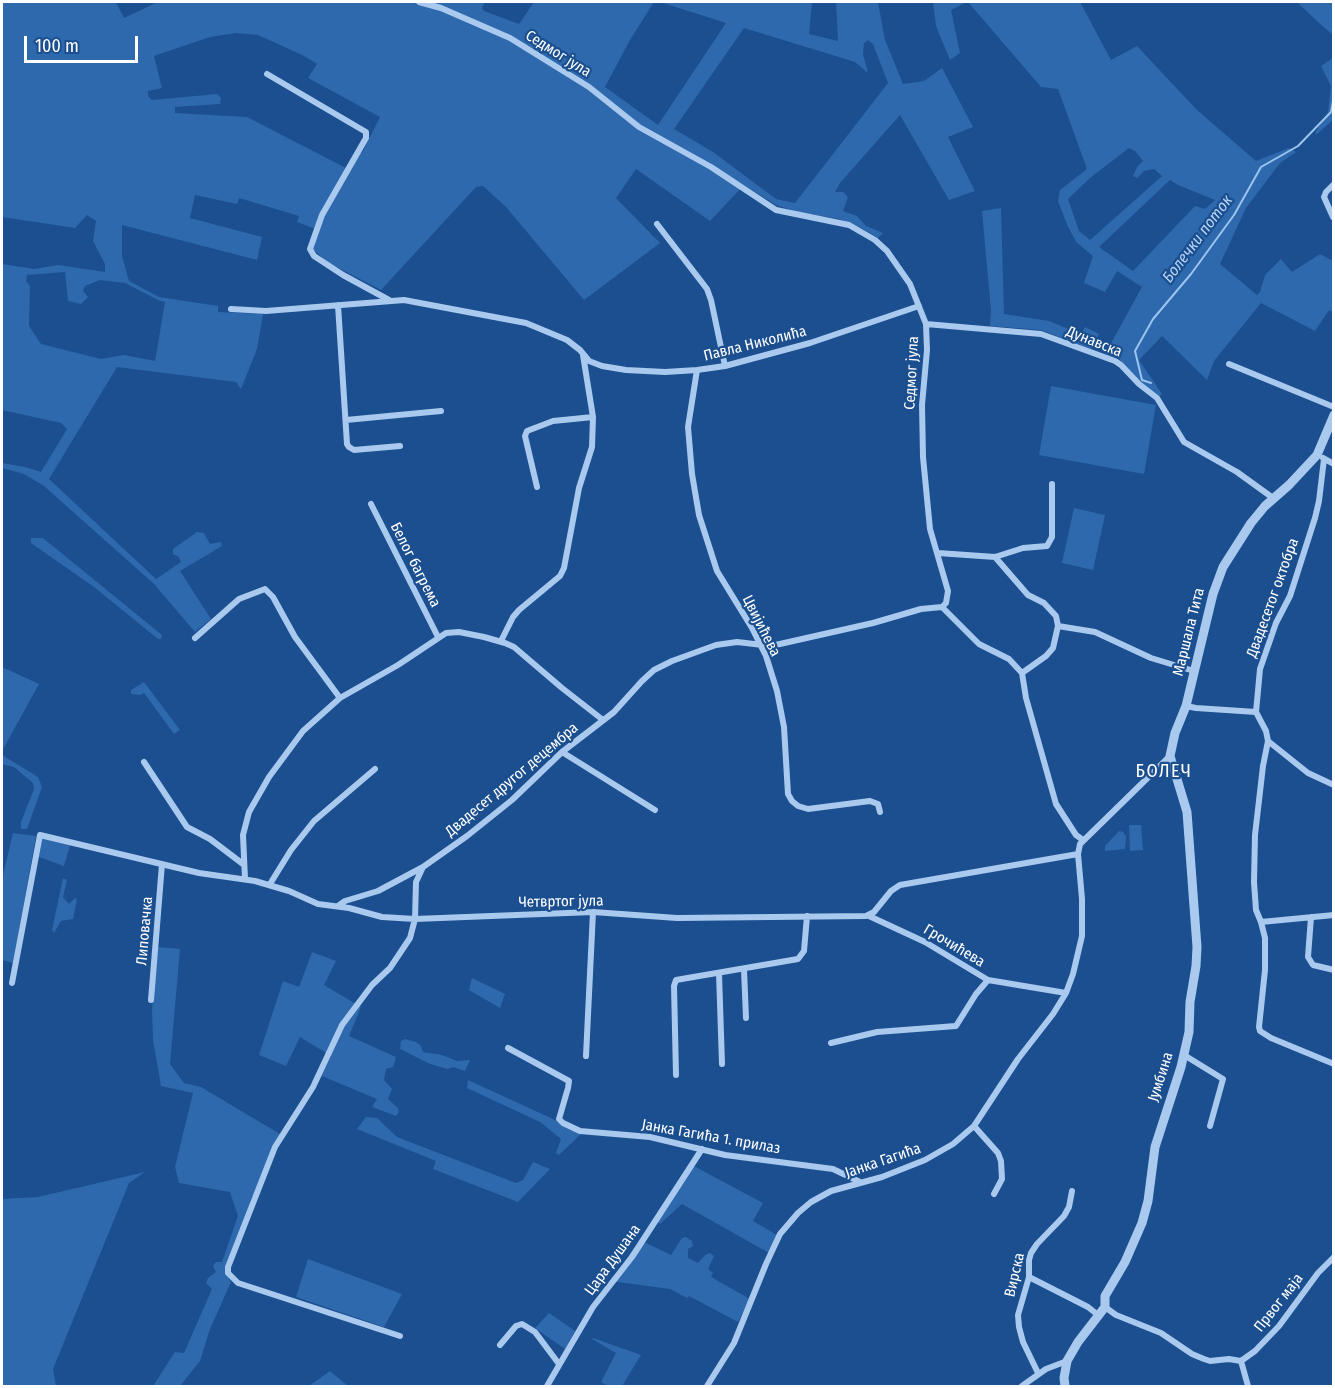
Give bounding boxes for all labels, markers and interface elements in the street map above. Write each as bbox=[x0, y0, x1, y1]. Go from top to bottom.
scale bar bbox=[27, 24, 141, 62]
street label: Седмог јула bbox=[522, 27, 594, 81]
text: 100 m bbox=[35, 35, 79, 57]
water label: Болечки поток bbox=[1159, 191, 1237, 287]
street label: Павла Николића bbox=[702, 323, 808, 365]
street label: Дунавска bbox=[1064, 323, 1124, 361]
street label: Седмог јула bbox=[901, 336, 923, 410]
street label: Белог багрема bbox=[386, 520, 444, 610]
street label: Двадесетог октобра bbox=[1243, 536, 1303, 660]
street label: Маршала Тита bbox=[1169, 586, 1209, 678]
street label: Цвијићева bbox=[738, 592, 784, 660]
street label: Двадесет другог децембра bbox=[442, 719, 582, 841]
district label: БОЛЕЧ bbox=[1136, 761, 1192, 783]
street label: Четвртог јула bbox=[518, 892, 604, 912]
street label: Липовачка bbox=[133, 896, 157, 966]
street label: Грочићева bbox=[920, 921, 988, 971]
street label: Јумбина bbox=[1145, 1050, 1177, 1104]
street label: Јанка Гагића 1. прилаз bbox=[640, 1116, 782, 1158]
street label: Јанка Гагића bbox=[843, 1140, 923, 1182]
street label: Цара Душана bbox=[581, 1221, 645, 1299]
street label: Вирска bbox=[1001, 1251, 1029, 1299]
street label: Првог маја bbox=[1251, 1270, 1307, 1336]

